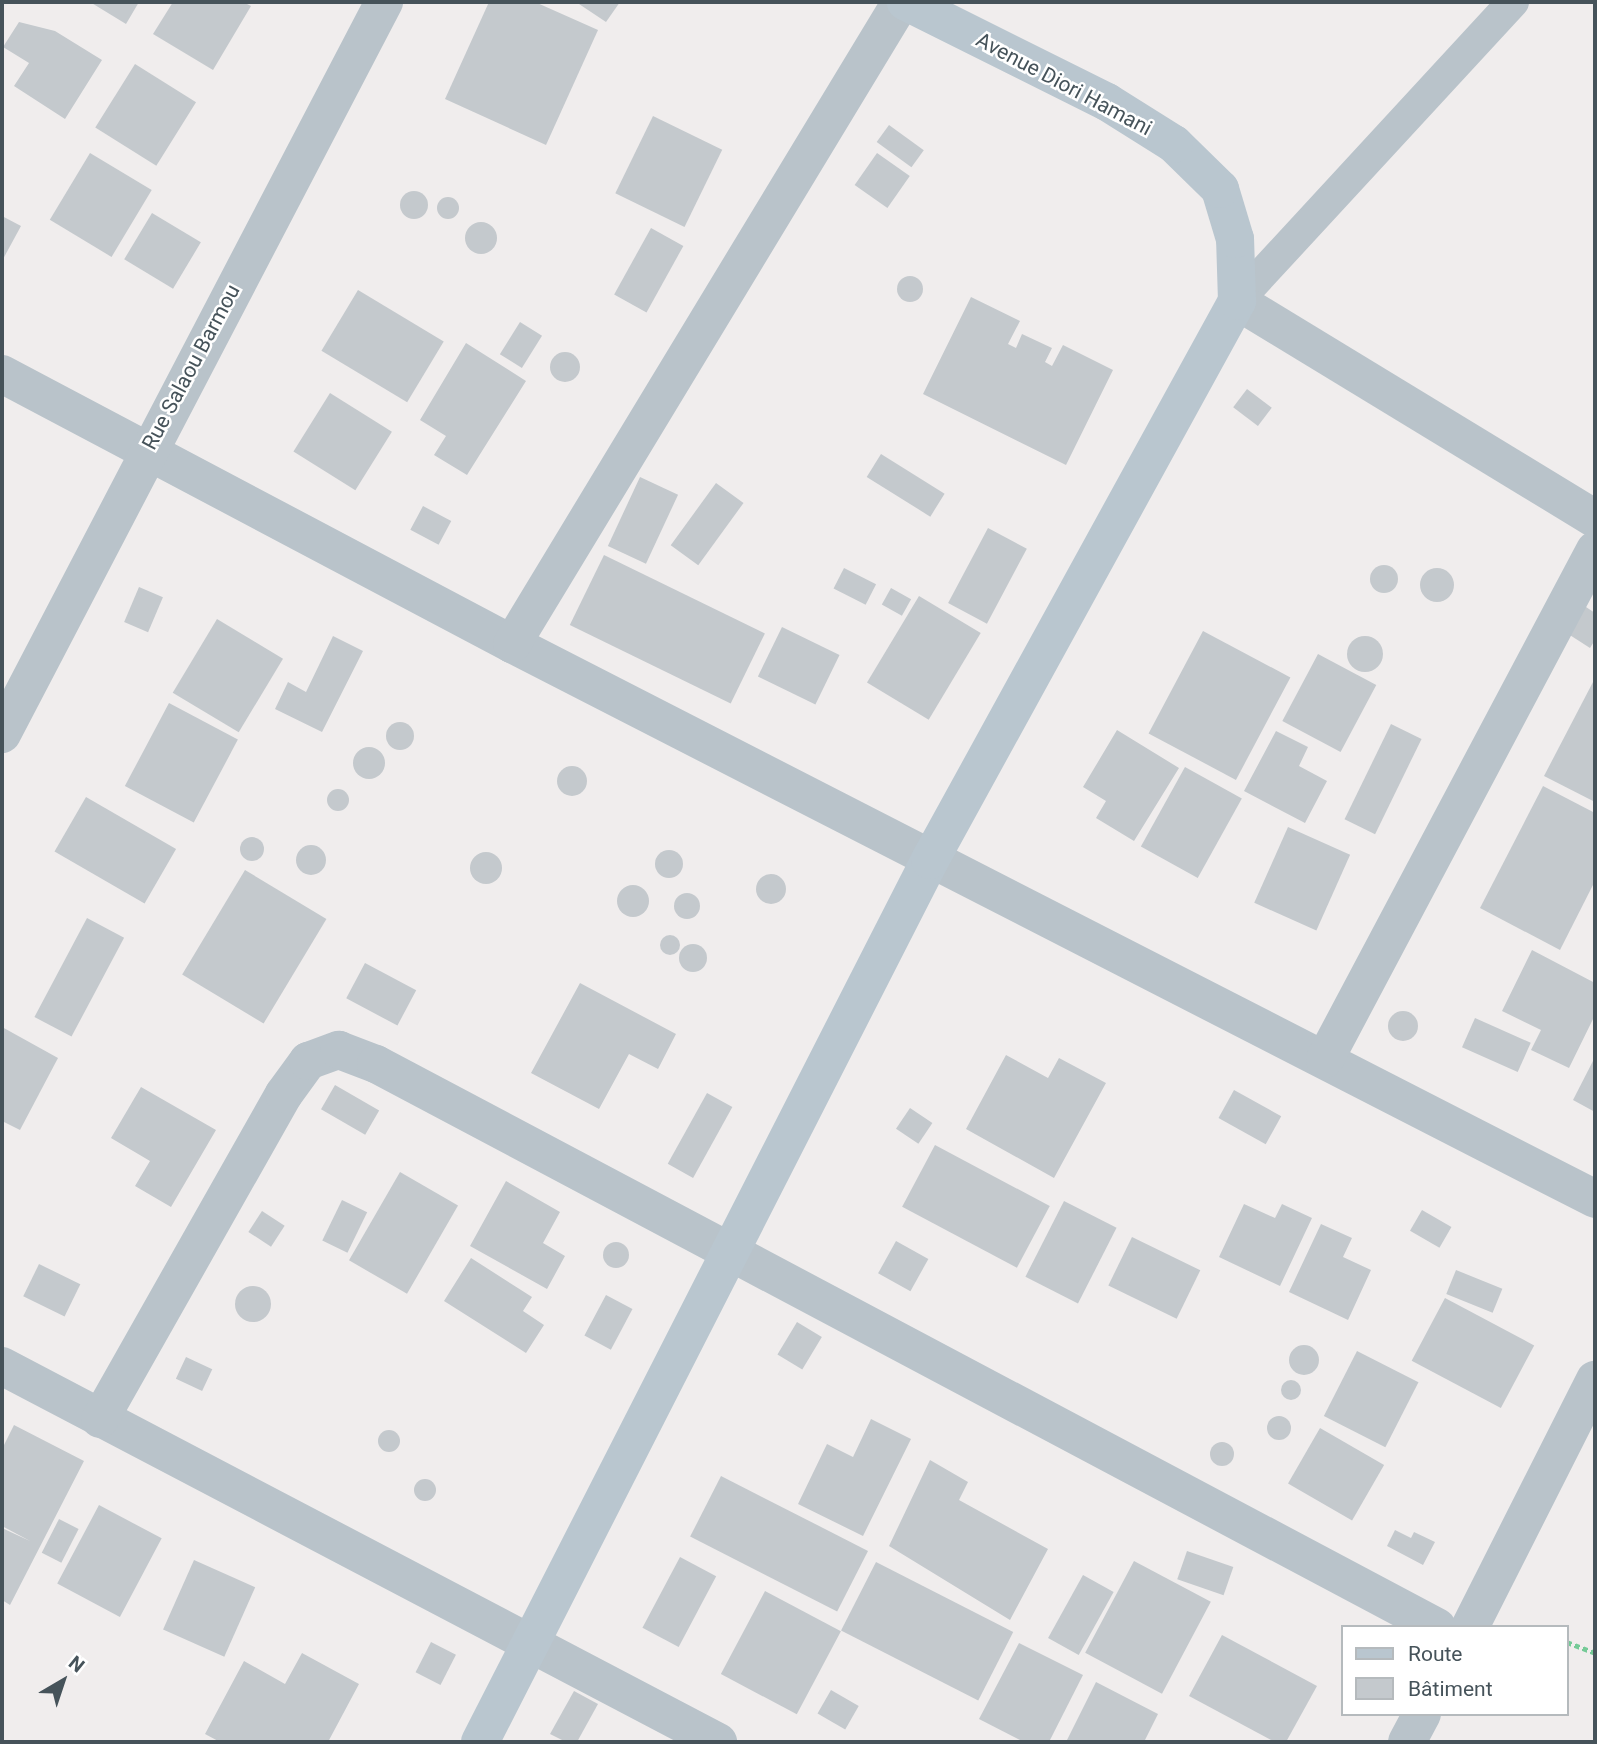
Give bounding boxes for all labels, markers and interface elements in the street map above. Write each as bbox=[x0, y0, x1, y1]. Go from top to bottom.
street label: Avenue Diori Hamani bbox=[972, 27, 1156, 141]
street label: Rue Salaou Barmou bbox=[137, 280, 245, 454]
legend bbox=[1342, 1625, 1569, 1716]
text: Route bbox=[1408, 1642, 1463, 1666]
north arrow bbox=[28, 1646, 98, 1716]
text: N bbox=[64, 1651, 89, 1677]
text: Bâtiment bbox=[1408, 1677, 1493, 1701]

